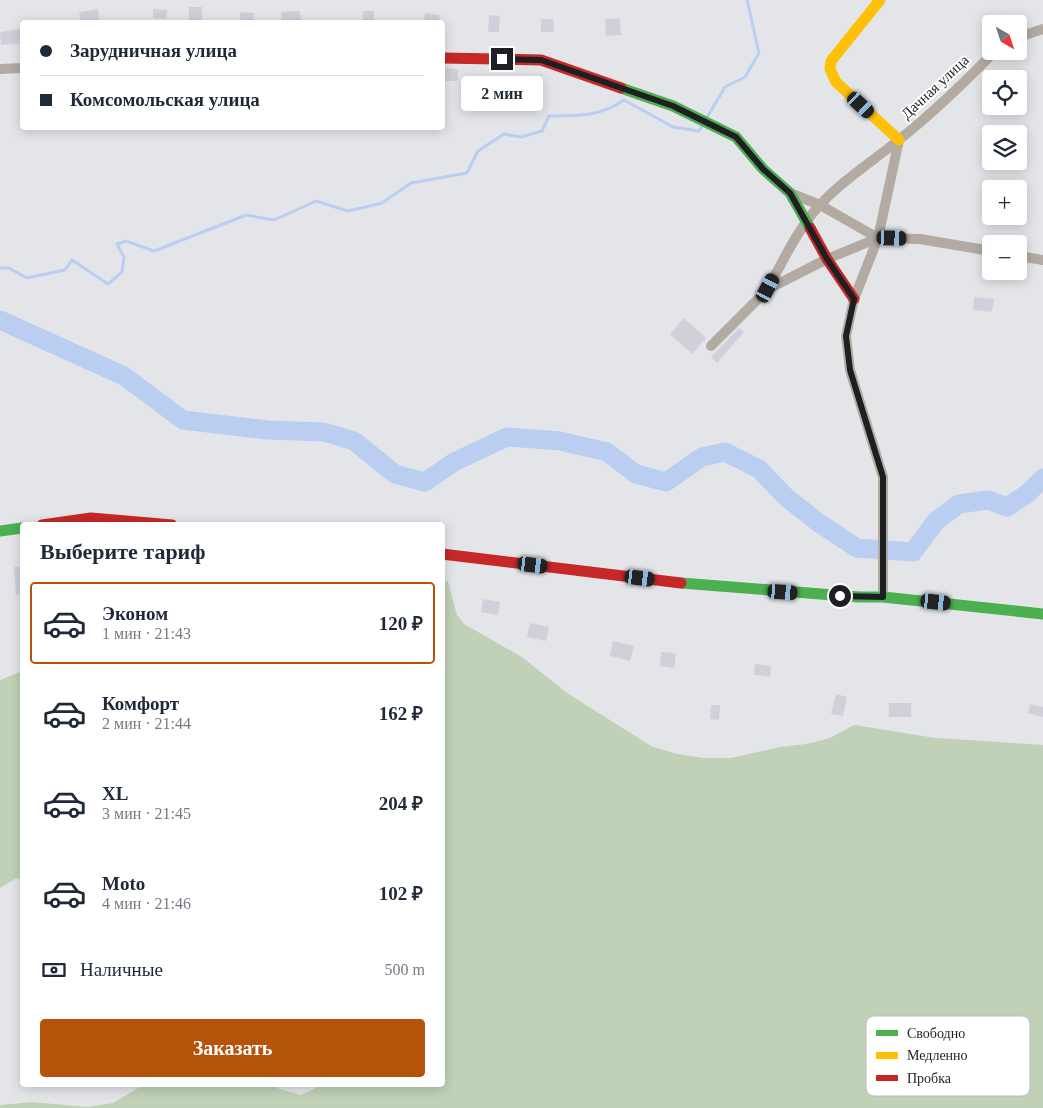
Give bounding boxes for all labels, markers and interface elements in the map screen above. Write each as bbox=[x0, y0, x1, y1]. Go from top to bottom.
north arrow bbox=[982, 15, 1028, 60]
map controls bbox=[982, 15, 1027, 280]
text: Зарудничная улица bbox=[70, 40, 237, 61]
route end bbox=[491, 48, 513, 70]
street label: Дачная улица bbox=[898, 52, 972, 122]
button: locate bbox=[982, 70, 1027, 115]
callout: 2 мин bbox=[461, 76, 543, 112]
text: 2 мин bbox=[481, 85, 523, 102]
text: Комсомольская улица bbox=[70, 89, 260, 110]
car bbox=[844, 89, 877, 121]
button: layers bbox=[982, 125, 1027, 170]
button: + bbox=[982, 180, 1027, 225]
car bbox=[876, 230, 907, 246]
button: − bbox=[982, 235, 1027, 280]
car bbox=[754, 271, 781, 305]
text: Выберите тариф bbox=[40, 539, 206, 564]
car bbox=[517, 556, 548, 574]
car bbox=[624, 569, 655, 587]
car bbox=[767, 583, 798, 601]
route start bbox=[829, 585, 851, 607]
car bbox=[920, 593, 951, 611]
icon: car bbox=[42, 601, 87, 646]
text: Эконом bbox=[102, 603, 168, 624]
text: 120 ₽ bbox=[379, 613, 423, 634]
text: 1 мин · 21:43 bbox=[102, 625, 191, 642]
icon: car bbox=[42, 691, 87, 736]
text: Комфорт bbox=[102, 693, 179, 714]
text: 162 ₽ bbox=[379, 703, 423, 724]
text: 2 мин · 21:44 bbox=[102, 715, 191, 732]
icon: car bbox=[42, 781, 87, 826]
text: XL bbox=[102, 783, 128, 804]
text: 204 ₽ bbox=[379, 793, 423, 814]
text: 3 мин · 21:45 bbox=[102, 805, 191, 822]
icon: car bbox=[42, 871, 87, 916]
text: Moto bbox=[102, 873, 145, 894]
text: 102 ₽ bbox=[379, 883, 423, 904]
text: 4 мин · 21:46 bbox=[102, 895, 191, 912]
icon: cash bbox=[40, 956, 68, 984]
text: Наличные bbox=[80, 959, 163, 980]
text: 500 m bbox=[385, 961, 425, 978]
legend bbox=[866, 1016, 1030, 1096]
button: Заказать bbox=[40, 1019, 425, 1077]
text: Свободно bbox=[907, 1026, 965, 1041]
text: Медленно bbox=[907, 1048, 968, 1063]
text: Пробка bbox=[907, 1071, 952, 1086]

